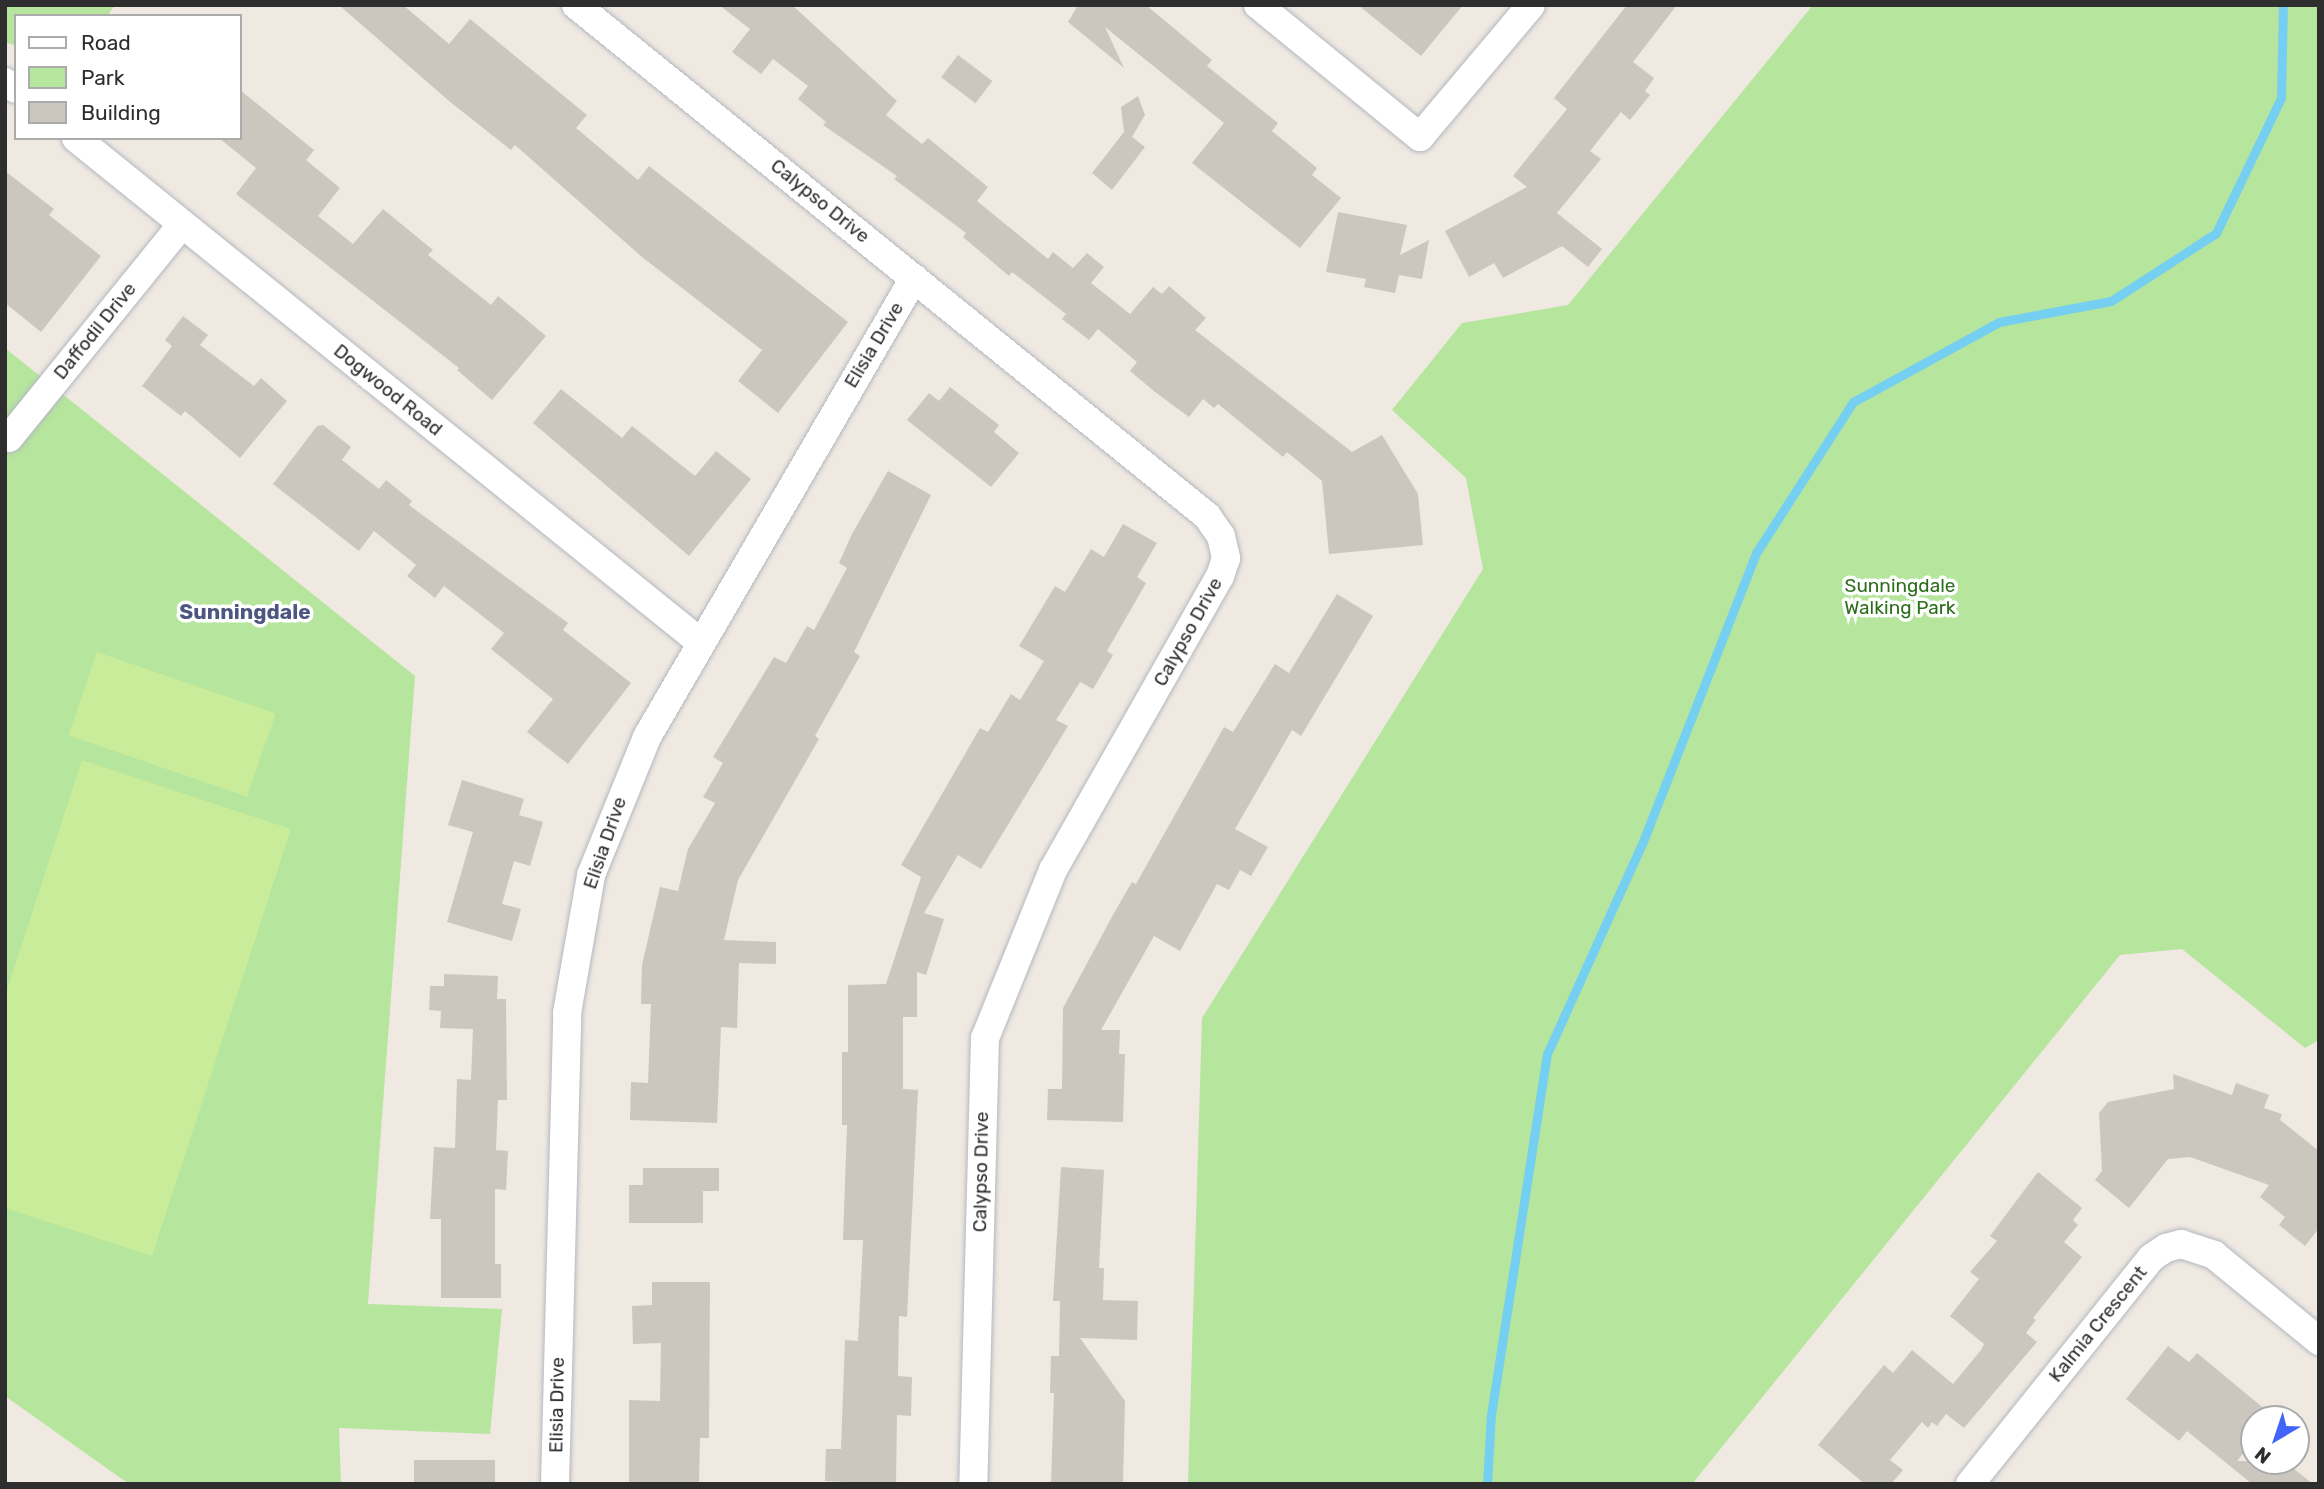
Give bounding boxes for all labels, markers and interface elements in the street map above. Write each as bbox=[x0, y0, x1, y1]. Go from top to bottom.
legend bbox=[14, 14, 242, 140]
text: Road bbox=[81, 30, 131, 55]
text: Park bbox=[81, 65, 125, 90]
text: Building bbox=[81, 100, 161, 125]
street label: Calypso Drive bbox=[766, 154, 874, 248]
street label: Daffodil Drive bbox=[49, 278, 141, 384]
street label: Elisia Drive bbox=[840, 298, 908, 392]
street label: Dogwood Road bbox=[329, 339, 447, 441]
street label: Calypso Drive bbox=[1149, 574, 1227, 690]
park label: Sunningdale Walking Park bbox=[1844, 575, 1956, 619]
district label: Sunningdale bbox=[179, 599, 311, 625]
street label: Elisia Drive bbox=[579, 794, 631, 892]
street label: Calypso Drive bbox=[969, 1112, 993, 1232]
street label: Kalmia Crescent bbox=[2044, 1261, 2152, 1387]
street label: Elisia Drive bbox=[545, 1357, 569, 1453]
north arrow bbox=[2240, 1405, 2310, 1475]
text: N bbox=[2250, 1442, 2275, 1468]

